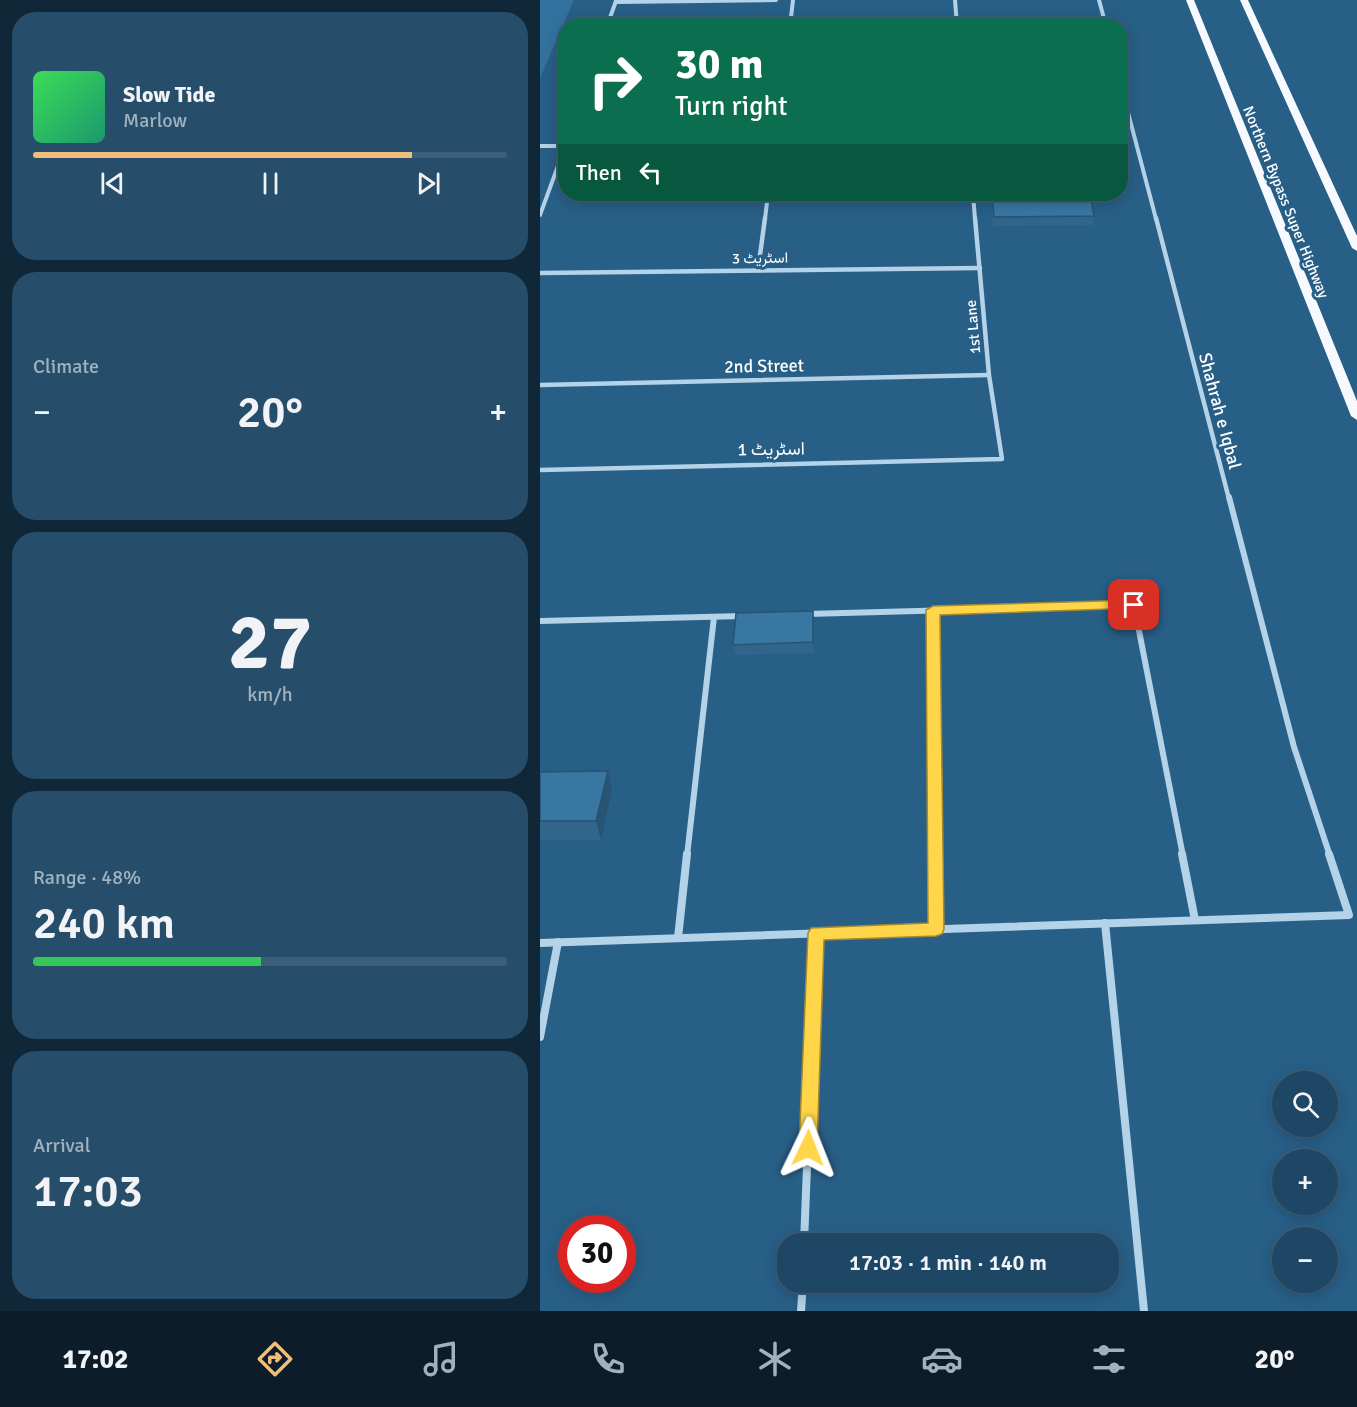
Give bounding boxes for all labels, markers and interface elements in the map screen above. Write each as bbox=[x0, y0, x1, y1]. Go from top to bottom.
text: 30 m bbox=[675, 39, 764, 90]
icon: right bbox=[576, 42, 654, 120]
text: Slow Tide bbox=[123, 81, 215, 108]
text: Turn right bbox=[675, 90, 788, 123]
street label: Northern Bypass Super Highway bbox=[1239, 103, 1333, 301]
text: Marlow bbox=[123, 108, 187, 133]
icon: left bbox=[634, 156, 667, 189]
text: Then bbox=[576, 159, 622, 186]
icon: previous bbox=[96, 167, 129, 200]
icon: pause bbox=[254, 167, 287, 200]
icon: next bbox=[412, 167, 445, 200]
street label: اسٹریٹ 3 bbox=[732, 249, 788, 267]
street label: 1st Lane bbox=[962, 299, 984, 355]
street label: Shahrah e Iqbal bbox=[1194, 350, 1246, 472]
text: Climate bbox=[33, 354, 99, 379]
street label: 2nd Street bbox=[724, 354, 804, 378]
text: 20° bbox=[237, 385, 303, 440]
text: − bbox=[33, 392, 51, 433]
text: + bbox=[489, 392, 507, 433]
street label: اسٹریٹ 1 bbox=[737, 437, 805, 461]
pin bbox=[1108, 579, 1159, 630]
icon: arrive bbox=[1117, 588, 1150, 621]
text: 27 bbox=[228, 595, 312, 691]
text: km/h bbox=[247, 682, 293, 707]
text: Range · 48% bbox=[33, 865, 141, 890]
text: 240 km bbox=[33, 896, 175, 951]
map controls bbox=[1272, 1071, 1338, 1293]
button: search bbox=[1272, 1071, 1338, 1137]
position arrow bbox=[776, 1116, 840, 1180]
text: Arrival bbox=[33, 1133, 91, 1158]
button: + bbox=[1272, 1149, 1338, 1215]
text: 17:03 bbox=[33, 1164, 143, 1219]
speed limit sign: 30 bbox=[558, 1215, 636, 1293]
button: − bbox=[1272, 1227, 1338, 1293]
text: 17:03 · 1 min · 140 m bbox=[849, 1249, 1047, 1276]
icon: directions bbox=[254, 1338, 296, 1380]
icon: music bbox=[420, 1338, 462, 1380]
icon: phone bbox=[587, 1338, 629, 1380]
icon: climate bbox=[754, 1338, 796, 1380]
icon: car bbox=[921, 1338, 963, 1380]
icon: filters bbox=[1088, 1338, 1130, 1380]
text: 17:02 bbox=[62, 1343, 129, 1376]
text: 20° bbox=[1255, 1343, 1295, 1376]

